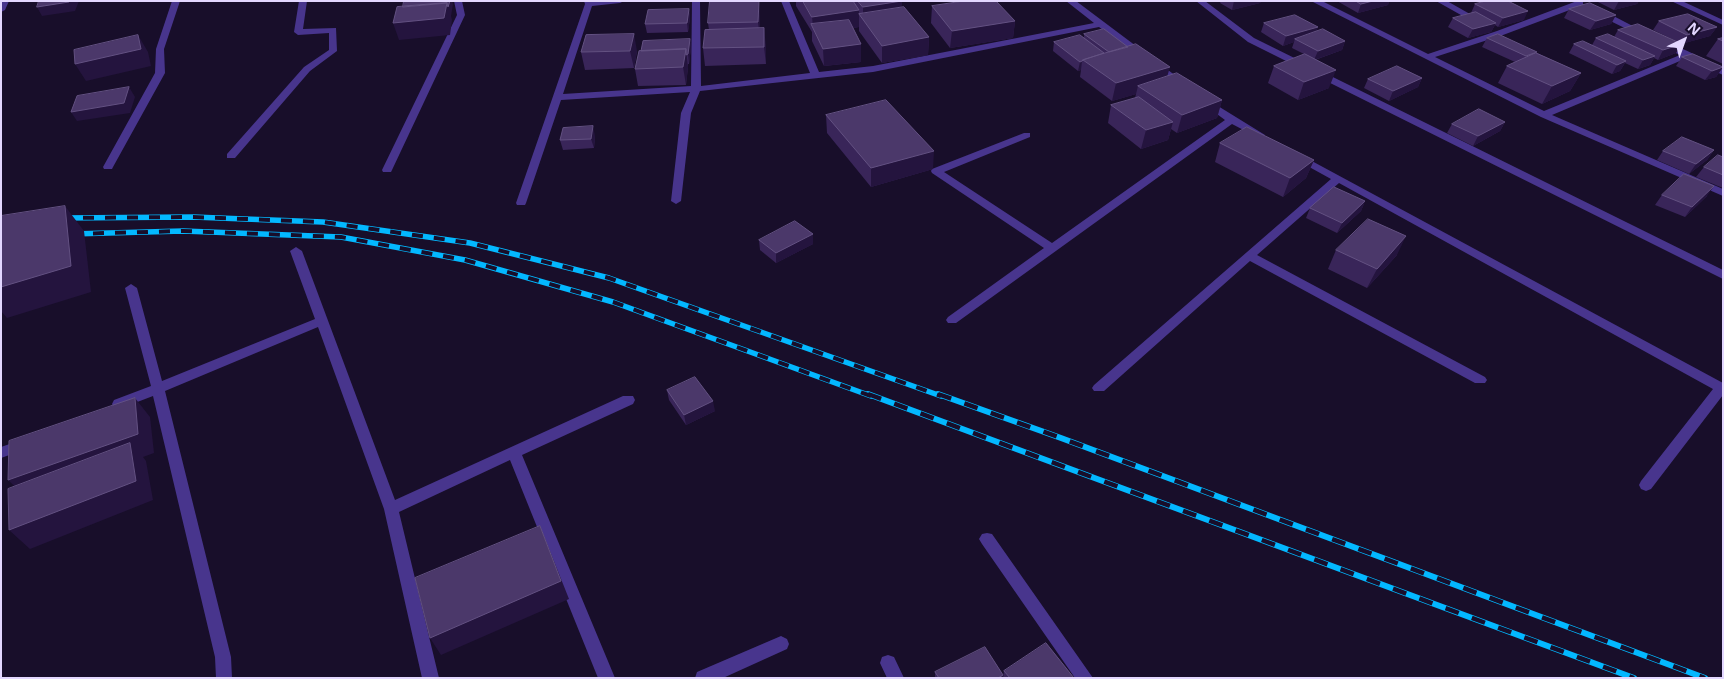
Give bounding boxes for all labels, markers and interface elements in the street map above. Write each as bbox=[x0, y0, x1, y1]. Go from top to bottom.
north arrow bbox=[1659, 15, 1709, 65]
text: N bbox=[1684, 18, 1705, 39]

